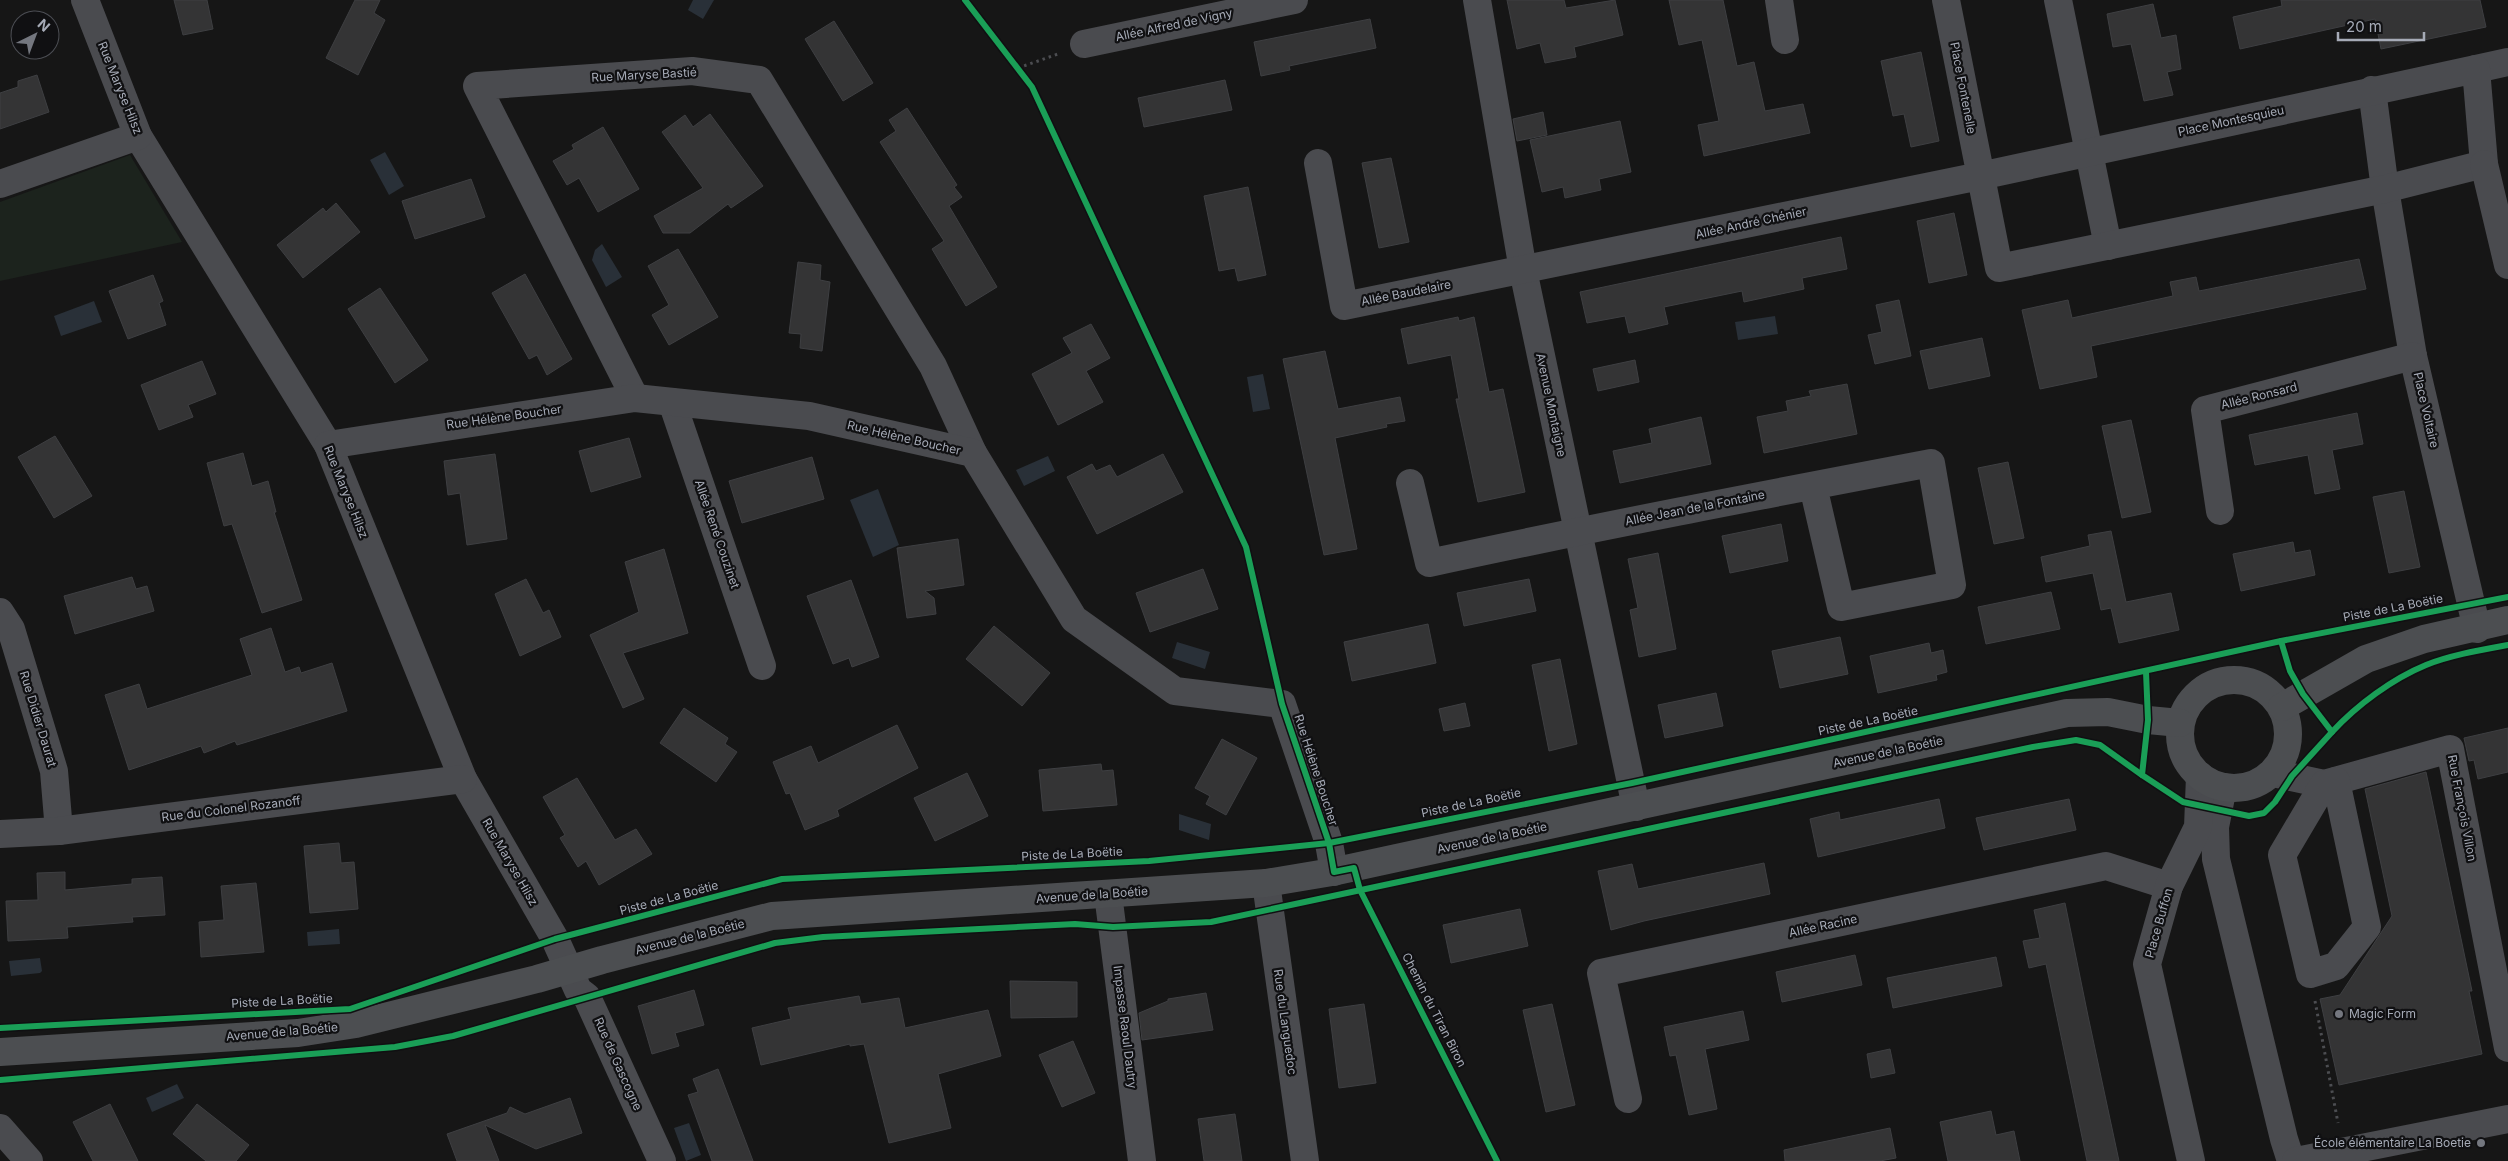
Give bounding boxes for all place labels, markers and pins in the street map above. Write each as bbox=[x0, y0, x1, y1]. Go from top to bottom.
place label: Magic Form bbox=[2349, 1006, 2416, 1021]
marker: Magic Form bbox=[2333, 1008, 2345, 1020]
place label: École élémentaire La Boetie bbox=[2314, 1135, 2471, 1150]
marker: École élémentaire La Boetie bbox=[2475, 1137, 2487, 1149]

